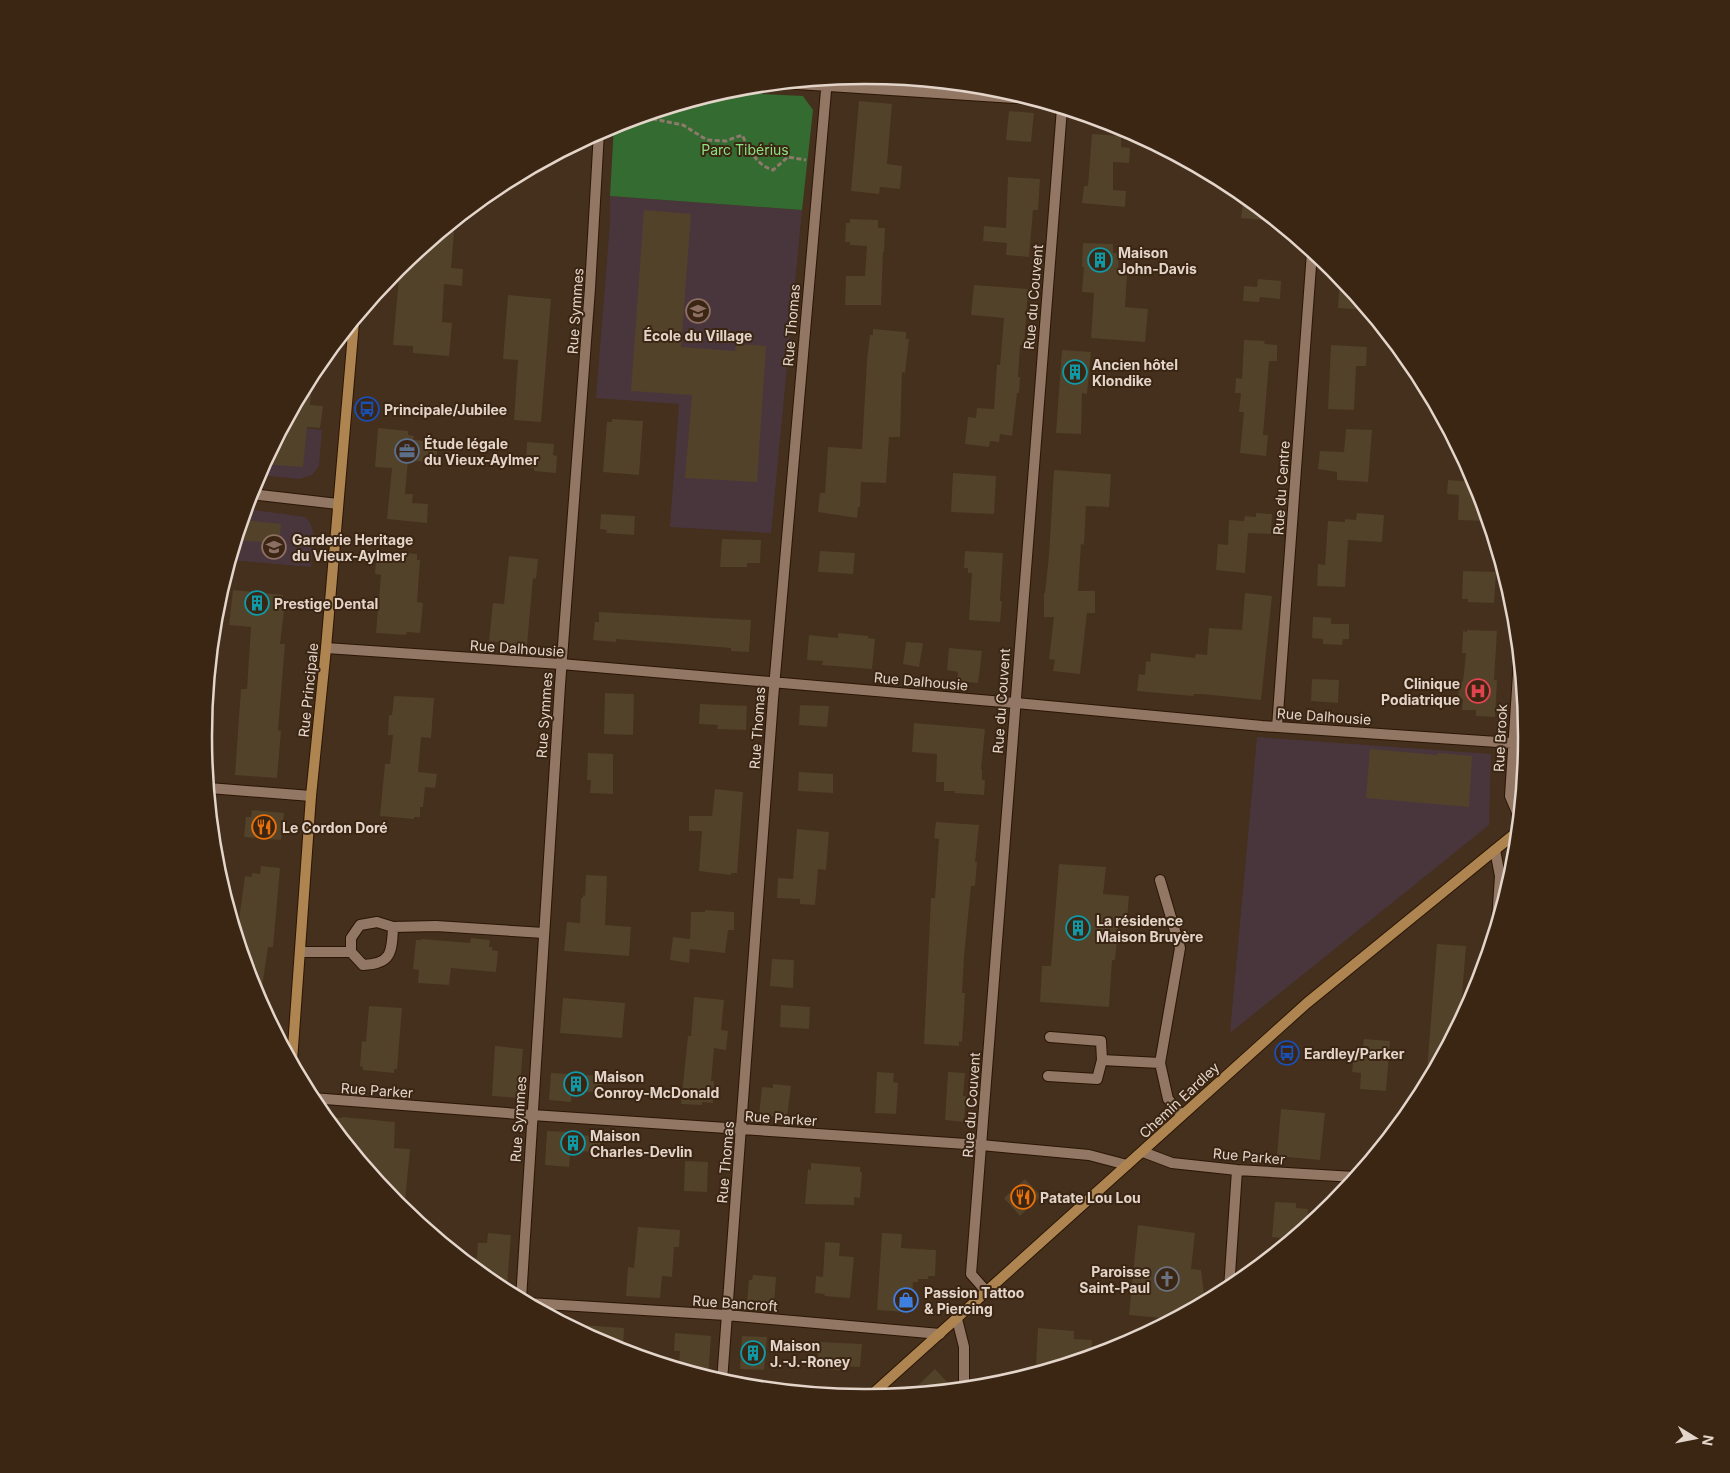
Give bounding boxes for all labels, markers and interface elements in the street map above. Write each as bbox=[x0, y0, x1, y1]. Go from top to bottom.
park label: Parc Tibérius bbox=[701, 141, 789, 158]
street label: Rue du Couvent bbox=[1020, 243, 1046, 350]
place label: Maison John-Davis bbox=[1118, 244, 1197, 277]
building icon: Maison John-Davis bbox=[1087, 247, 1113, 273]
street label: Rue Symmes bbox=[564, 267, 586, 355]
street label: Rue Thomas bbox=[779, 283, 803, 367]
school or university icon: École du Village bbox=[685, 298, 711, 324]
place label: École du Village bbox=[644, 326, 752, 344]
place label: Ancien hôtel Klondike bbox=[1092, 356, 1178, 389]
building icon: Ancien hôtel Klondike bbox=[1062, 359, 1088, 385]
bus stop icon: Principale/Jubilee bbox=[354, 396, 380, 422]
place label: Principale/Jubilee bbox=[384, 401, 507, 418]
place label: Étude légale du Vieux-Aylmer bbox=[424, 434, 539, 468]
office icon: Étude légale du Vieux-Aylmer bbox=[394, 438, 420, 464]
street label: Rue du Centre bbox=[1269, 440, 1293, 536]
place label: Garderie Heritage du Vieux-Aylmer bbox=[292, 531, 413, 564]
school or university icon: Garderie Heritage du Vieux-Aylmer bbox=[261, 534, 287, 560]
building icon: Prestige Dental bbox=[244, 590, 270, 616]
place label: Prestige Dental bbox=[274, 595, 378, 612]
street label: Rue Dalhousie bbox=[469, 636, 565, 660]
street label: Rue Principale bbox=[295, 642, 321, 738]
street label: Rue du Couvent bbox=[989, 647, 1013, 754]
street label: Rue Dalhousie bbox=[873, 668, 969, 694]
street label: Rue Symmes bbox=[533, 671, 555, 759]
place label: Clinique Podiatrique bbox=[1381, 675, 1460, 708]
hospital icon: Clinique Podiatrique bbox=[1465, 678, 1491, 704]
street label: Rue Thomas bbox=[746, 686, 768, 770]
street label: Rue Brook bbox=[1490, 703, 1510, 772]
street label: Rue Dalhousie bbox=[1276, 704, 1372, 728]
restaurant icon: Le Cordon Doré bbox=[251, 814, 277, 840]
place label: Le Cordon Doré bbox=[282, 819, 388, 836]
place label: La résidence Maison Bruyère bbox=[1096, 912, 1203, 945]
building icon: La résidence Maison Bruyère bbox=[1065, 915, 1091, 941]
bus stop icon: Eardley/Parker bbox=[1274, 1040, 1300, 1066]
place label: Eardley/Parker bbox=[1304, 1045, 1405, 1062]
street label: Rue du Couvent bbox=[959, 1051, 983, 1158]
street label: Chemin Eardley bbox=[1135, 1058, 1223, 1142]
place label: Maison Conroy-McDonald bbox=[594, 1068, 719, 1101]
building icon: Maison Conroy-McDonald bbox=[563, 1071, 589, 1097]
street label: Rue Symmes bbox=[507, 1075, 529, 1163]
street label: Rue Parker bbox=[340, 1079, 414, 1101]
street label: Rue Parker bbox=[744, 1107, 818, 1129]
street label: Rue Thomas bbox=[713, 1120, 737, 1204]
place label: Maison Charles-Devlin bbox=[590, 1127, 693, 1160]
building icon: Maison Charles-Devlin bbox=[560, 1130, 586, 1156]
street label: Rue Parker bbox=[1212, 1144, 1286, 1168]
restaurant icon: Patate Lou Lou bbox=[1010, 1184, 1036, 1210]
place label: Patate Lou Lou bbox=[1040, 1189, 1141, 1206]
place label: Paroisse Saint-Paul bbox=[1079, 1263, 1150, 1296]
church icon: Paroisse Saint-Paul bbox=[1154, 1266, 1180, 1292]
place label: Passion Tattoo & Piercing bbox=[924, 1284, 1025, 1317]
shop icon: Passion Tattoo & Piercing bbox=[893, 1287, 919, 1313]
street label: Rue Bancroft bbox=[692, 1292, 779, 1314]
place label: Maison J.-J.-Roney bbox=[770, 1337, 851, 1370]
building icon: Maison J.-J.-Roney bbox=[740, 1340, 766, 1366]
north arrow bbox=[1670, 1413, 1720, 1463]
text: N bbox=[1699, 1434, 1718, 1447]

